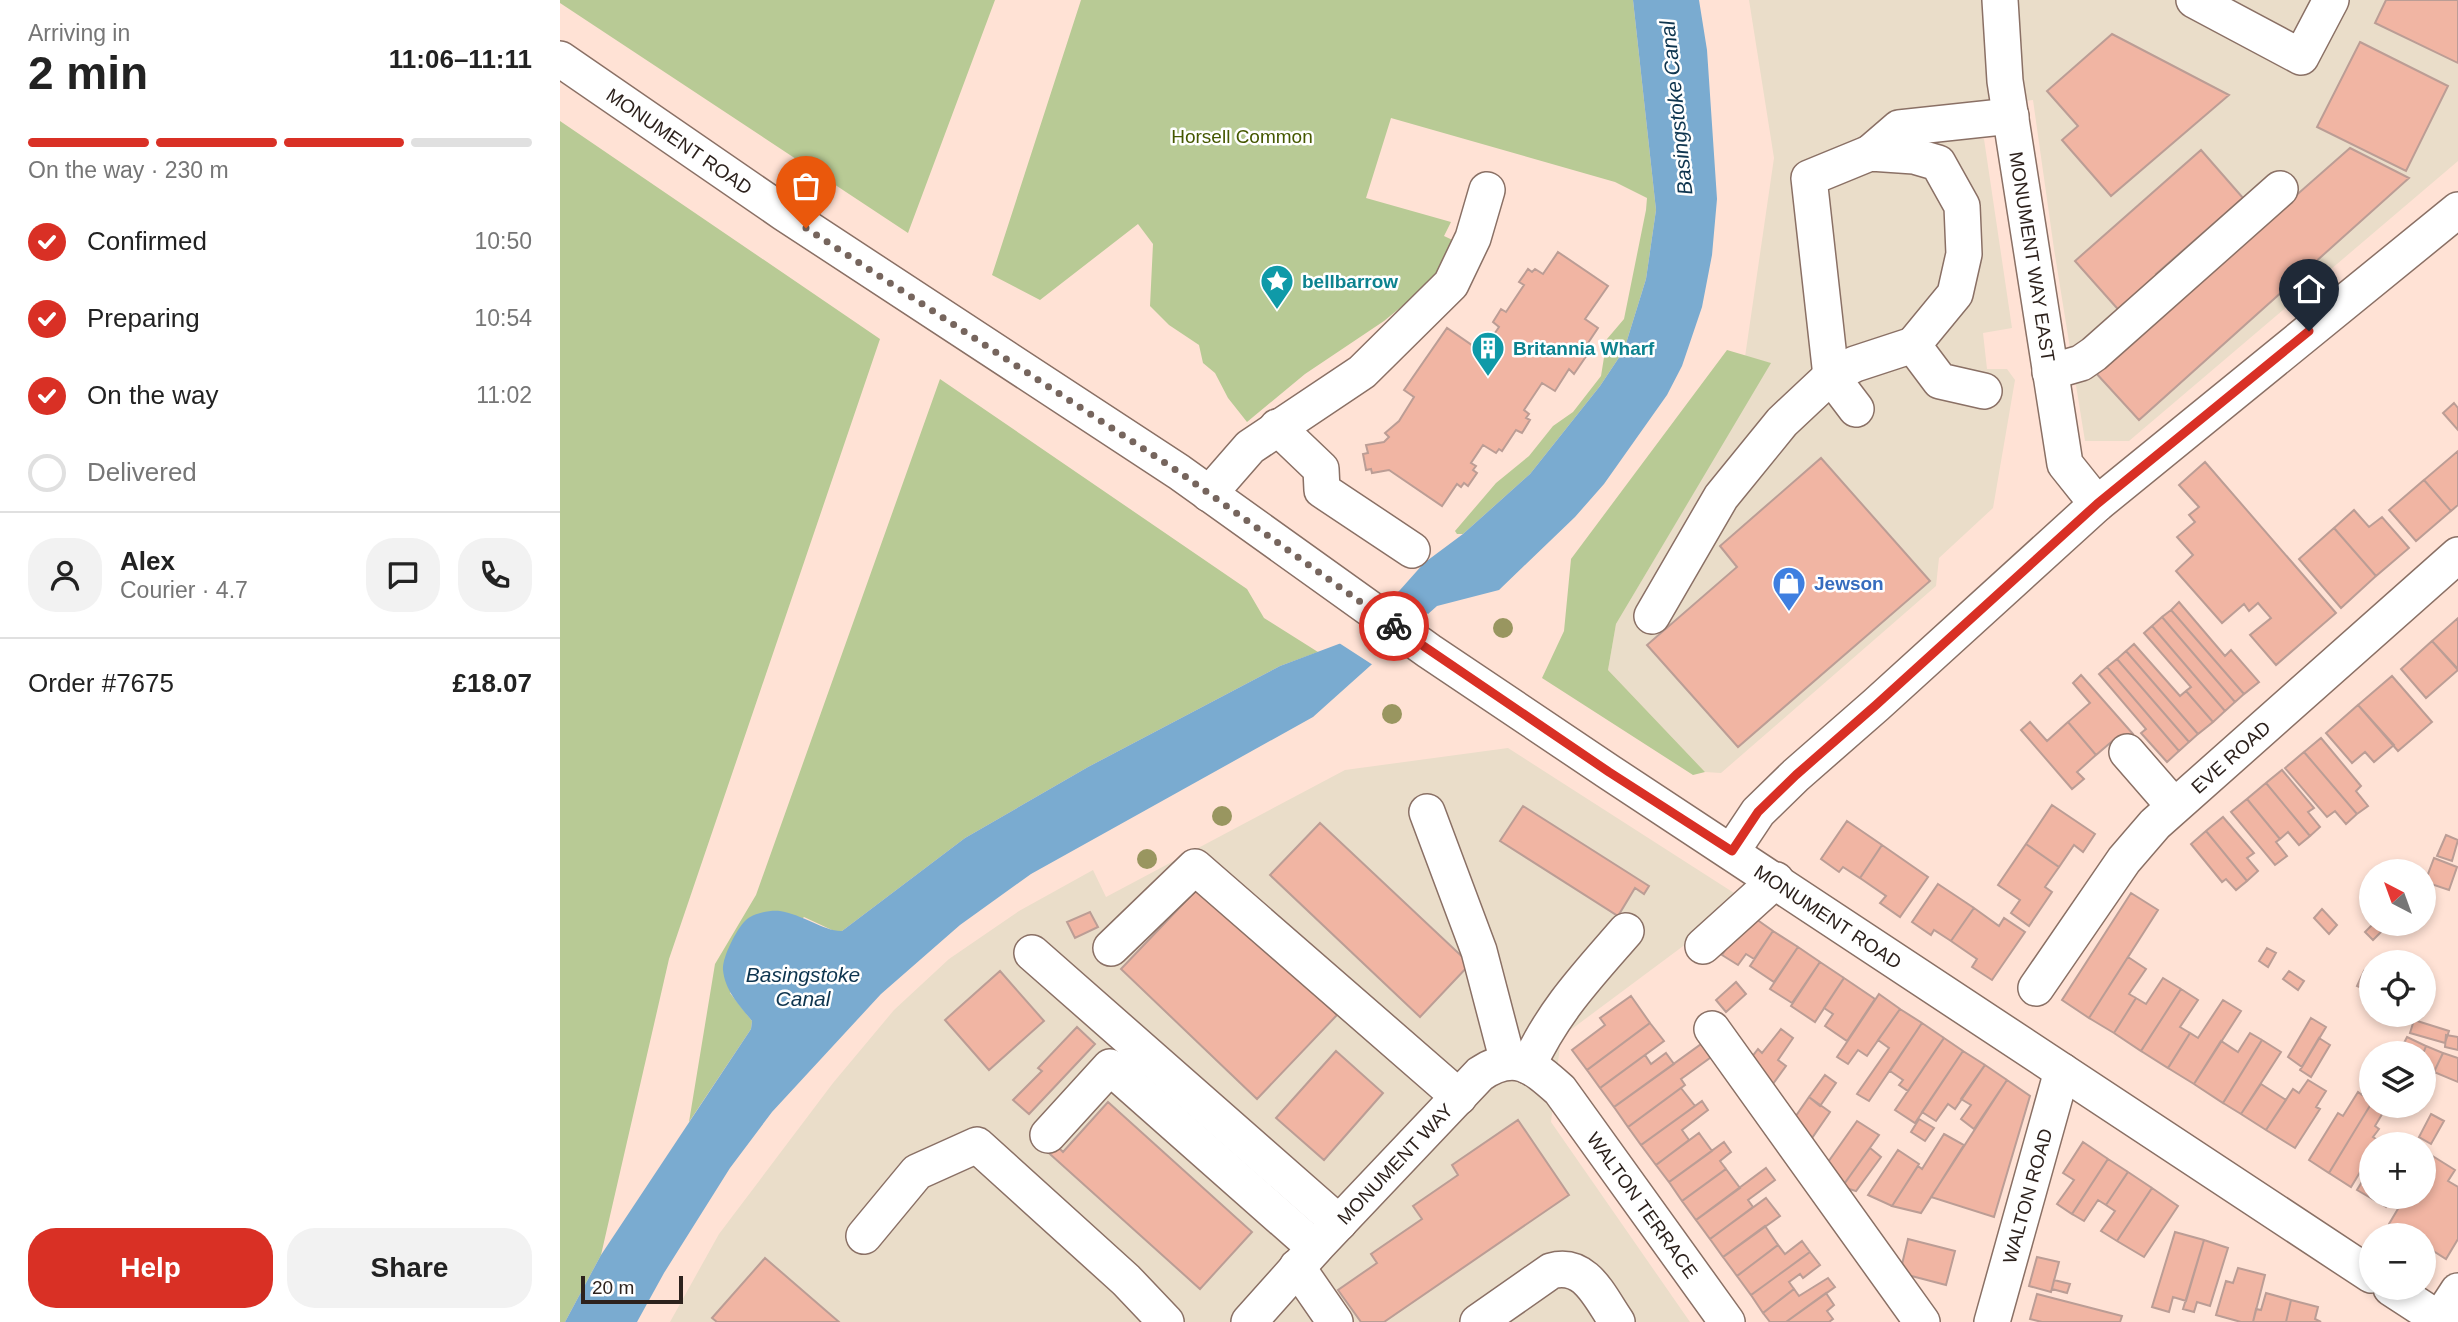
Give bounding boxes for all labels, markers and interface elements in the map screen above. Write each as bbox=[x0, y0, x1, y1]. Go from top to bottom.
water label: Basingstoke Canal bbox=[1655, 18, 1697, 196]
text: Arriving in bbox=[28, 20, 130, 46]
text: 11:06–11:11 bbox=[389, 44, 532, 74]
text: 2 min bbox=[28, 47, 148, 99]
street label: MONUMENT ROAD bbox=[603, 84, 756, 198]
park label: Horsell Common bbox=[1171, 126, 1313, 147]
street label: MONUMENT WAY EAST bbox=[2006, 150, 2059, 364]
pin bbox=[776, 156, 836, 228]
text: On the way · 230 m bbox=[28, 157, 229, 183]
icon: bag bbox=[787, 167, 825, 205]
icon: check bbox=[28, 223, 66, 261]
text: Confirmed bbox=[87, 226, 207, 256]
text: 10:50 bbox=[474, 228, 532, 254]
pin bbox=[2279, 259, 2339, 331]
place icon: bellbarrow bbox=[1258, 262, 1296, 311]
icon: home bbox=[2290, 270, 2328, 308]
place label: bellbarrow bbox=[1302, 271, 1398, 292]
icon: check bbox=[28, 300, 66, 338]
text: Preparing bbox=[87, 303, 200, 333]
text: 10:54 bbox=[474, 305, 532, 331]
building icon: Britannia Wharf bbox=[1469, 329, 1507, 378]
place label: Britannia Wharf bbox=[1513, 338, 1655, 359]
icon: check bbox=[28, 377, 66, 415]
text: On the way bbox=[87, 380, 219, 410]
text: 11:02 bbox=[476, 382, 532, 408]
text: Delivered bbox=[87, 457, 197, 487]
button: person bbox=[28, 538, 102, 612]
button: chat bbox=[366, 538, 440, 612]
button: phone bbox=[458, 538, 532, 612]
text: Alex bbox=[120, 546, 175, 576]
shop icon: Jewson bbox=[1770, 564, 1808, 613]
place label: Jewson bbox=[1814, 573, 1884, 594]
text: Courier · 4.7 bbox=[120, 577, 248, 603]
courier bbox=[1359, 591, 1429, 661]
icon: bike bbox=[1375, 607, 1413, 645]
text: Order #7675 bbox=[28, 668, 174, 698]
text: £18.07 bbox=[452, 668, 532, 698]
street label: EVE ROAD bbox=[2187, 716, 2274, 797]
north arrow bbox=[2359, 859, 2436, 936]
map controls bbox=[2359, 859, 2436, 1300]
street label: MONUMENT ROAD bbox=[1751, 861, 1906, 973]
button: locate bbox=[2359, 950, 2436, 1027]
water label: Basingstoke Canal bbox=[746, 963, 860, 1010]
button: layers bbox=[2359, 1041, 2436, 1118]
street label: MONUMENT WAY bbox=[1333, 1099, 1457, 1229]
street label: WALTON ROAD bbox=[1998, 1126, 2056, 1266]
street label: WALTON TERRACE bbox=[1583, 1128, 1702, 1282]
button: + bbox=[2359, 1132, 2436, 1209]
button: − bbox=[2359, 1223, 2436, 1300]
button: Help bbox=[28, 1228, 273, 1308]
button: Share bbox=[287, 1228, 532, 1308]
scale bar bbox=[581, 1273, 682, 1305]
text: 20 m bbox=[592, 1277, 634, 1298]

